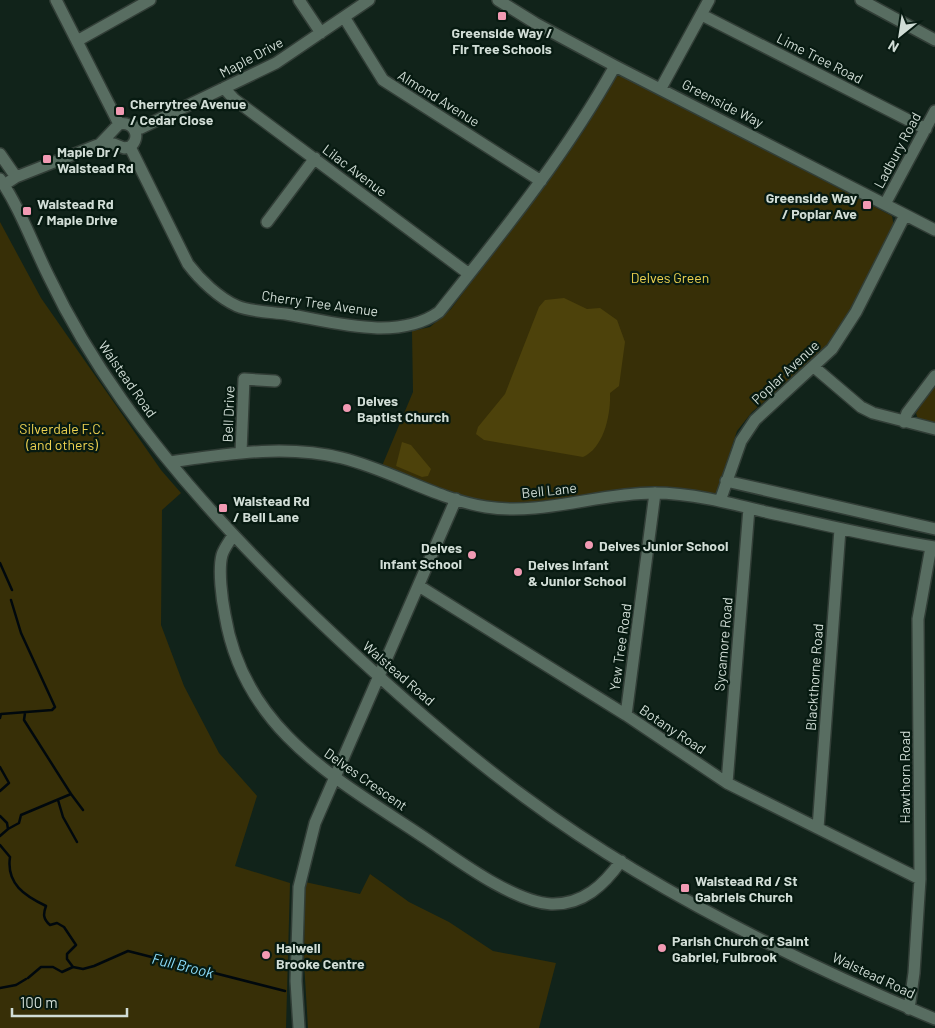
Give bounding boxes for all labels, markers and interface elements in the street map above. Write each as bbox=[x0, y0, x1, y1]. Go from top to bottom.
marker: Greenside Way / Fir Tree Schools bbox=[496, 10, 508, 22]
north arrow bbox=[875, 10, 925, 60]
place label: Greenside Way / Fir Tree Schools bbox=[452, 24, 552, 57]
street label: Lime Tree Road bbox=[774, 29, 866, 87]
street label: Maple Drive bbox=[216, 33, 286, 81]
text: N bbox=[885, 37, 902, 56]
street label: Almond Avenue bbox=[395, 66, 483, 130]
street label: Greenside Way bbox=[679, 75, 767, 131]
place label: Cherrytree Avenue / Cedar Close bbox=[130, 95, 247, 128]
marker: Cherrytree Avenue / Cedar Close bbox=[114, 105, 126, 117]
street label: Ladbury Road bbox=[870, 109, 924, 191]
street label: Lilac Avenue bbox=[319, 140, 391, 200]
place label: Maple Dr / Walstead Rd bbox=[57, 143, 134, 176]
marker: Maple Dr / Walstead Rd bbox=[41, 153, 53, 165]
place label: Greenside Way / Poplar Ave bbox=[766, 189, 857, 222]
place label: Walstead Rd / Maple Drive bbox=[37, 195, 118, 228]
marker: Greenside Way / Poplar Ave bbox=[861, 199, 873, 211]
marker: Walstead Rd / Maple Drive bbox=[21, 205, 33, 217]
park label: Delves Green bbox=[631, 269, 709, 286]
street label: Cherry Tree Avenue bbox=[261, 286, 379, 320]
street label: Poplar Avenue bbox=[748, 336, 822, 408]
street label: Walstead Road bbox=[95, 337, 161, 421]
street label: Bell Drive bbox=[219, 385, 237, 443]
place label: Delves Baptist Church bbox=[357, 392, 449, 425]
marker: Delves Baptist Church bbox=[341, 402, 353, 414]
park label: Silverdale F.C. (and others) bbox=[19, 420, 105, 453]
street label: Bell Lane bbox=[521, 479, 577, 501]
place label: Walstead Rd / Bell Lane bbox=[233, 492, 310, 525]
marker: Walstead Rd / Bell Lane bbox=[217, 502, 229, 514]
place label: Delves Junior School bbox=[599, 537, 728, 554]
place label: Delves Infant School bbox=[380, 539, 462, 572]
marker: Delves Junior School bbox=[583, 539, 595, 551]
marker: Delves Infant School bbox=[466, 549, 478, 561]
place label: Delves Infant & Junior School bbox=[528, 556, 626, 589]
marker: Delves Infant & Junior School bbox=[512, 566, 524, 578]
street label: Sycamore Road bbox=[710, 596, 736, 692]
street label: Yew Tree Road bbox=[605, 602, 635, 692]
street label: Blackthorne Road bbox=[802, 623, 826, 731]
street label: Walstead Road bbox=[360, 637, 438, 709]
street label: Botany Road bbox=[637, 701, 709, 757]
street label: Hawthorn Road bbox=[896, 731, 913, 823]
street label: Delves Crescent bbox=[321, 744, 411, 814]
place label: Walstead Rd / St Gabriels Church bbox=[695, 872, 797, 905]
marker: Walstead Rd / St Gabriels Church bbox=[679, 882, 691, 894]
place label: Parish Church of Saint Gabriel, Fulbrook bbox=[672, 932, 809, 965]
place label: Halwell Brooke Centre bbox=[276, 939, 365, 972]
marker: Parish Church of Saint Gabriel, Fulbrook bbox=[656, 942, 668, 954]
street label: Walstead Road bbox=[830, 948, 918, 1002]
water label: Full Brook bbox=[150, 949, 216, 982]
marker: Halwell Brooke Centre bbox=[260, 949, 272, 961]
scale bar bbox=[12, 986, 128, 1018]
text: 100 m bbox=[20, 993, 58, 1011]

